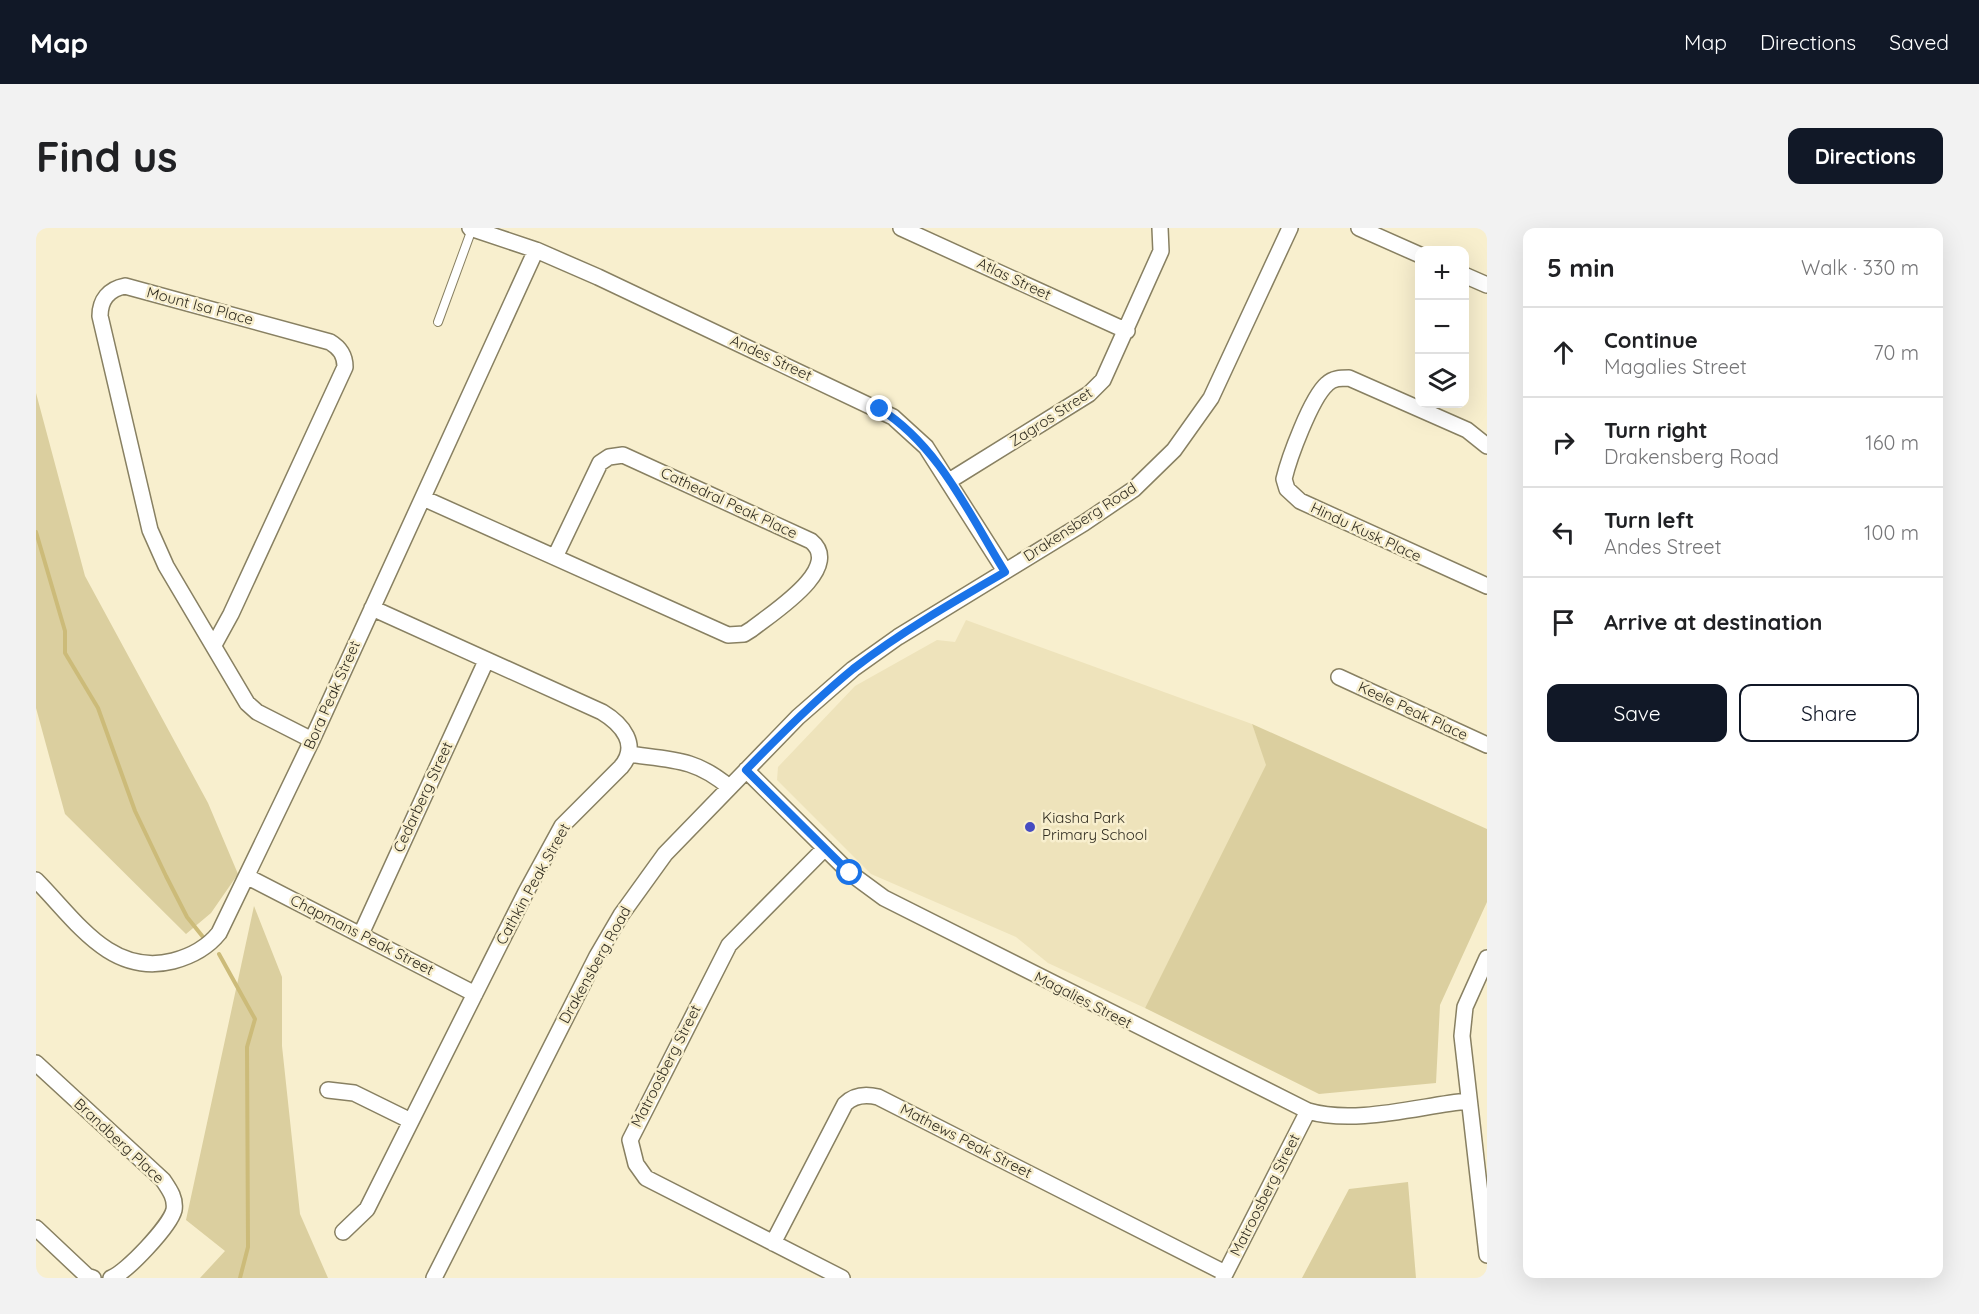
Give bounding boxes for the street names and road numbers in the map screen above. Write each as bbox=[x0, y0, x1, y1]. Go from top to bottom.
street label: Atlas Street bbox=[974, 253, 1054, 304]
street label: Mount Isa Place bbox=[145, 282, 256, 329]
street label: Andes Street bbox=[727, 330, 815, 385]
street label: Zagros Street bbox=[1006, 383, 1096, 450]
street label: Cathedral Peak Place bbox=[658, 463, 801, 543]
street label: Drakensberg Road bbox=[1020, 478, 1140, 565]
street label: Hindu Kusk Place bbox=[1308, 498, 1425, 566]
street label: Bora Peak Street bbox=[299, 637, 364, 752]
street label: Keele Peak Place bbox=[1355, 677, 1471, 744]
street label: Cedarberg Street bbox=[389, 738, 456, 855]
street label: Cathkin Peak Street bbox=[491, 820, 574, 948]
street label: Chapmans Peak Street bbox=[287, 890, 437, 979]
street label: Drakensberg Road bbox=[554, 903, 635, 1027]
street label: Magalies Street bbox=[1031, 967, 1135, 1032]
street label: Matroosberg Street bbox=[627, 1001, 705, 1130]
street label: Brandberg Place bbox=[70, 1094, 168, 1187]
street label: Mathews Peak Street bbox=[897, 1099, 1035, 1182]
street label: Matroosberg Street bbox=[1226, 1130, 1304, 1259]

